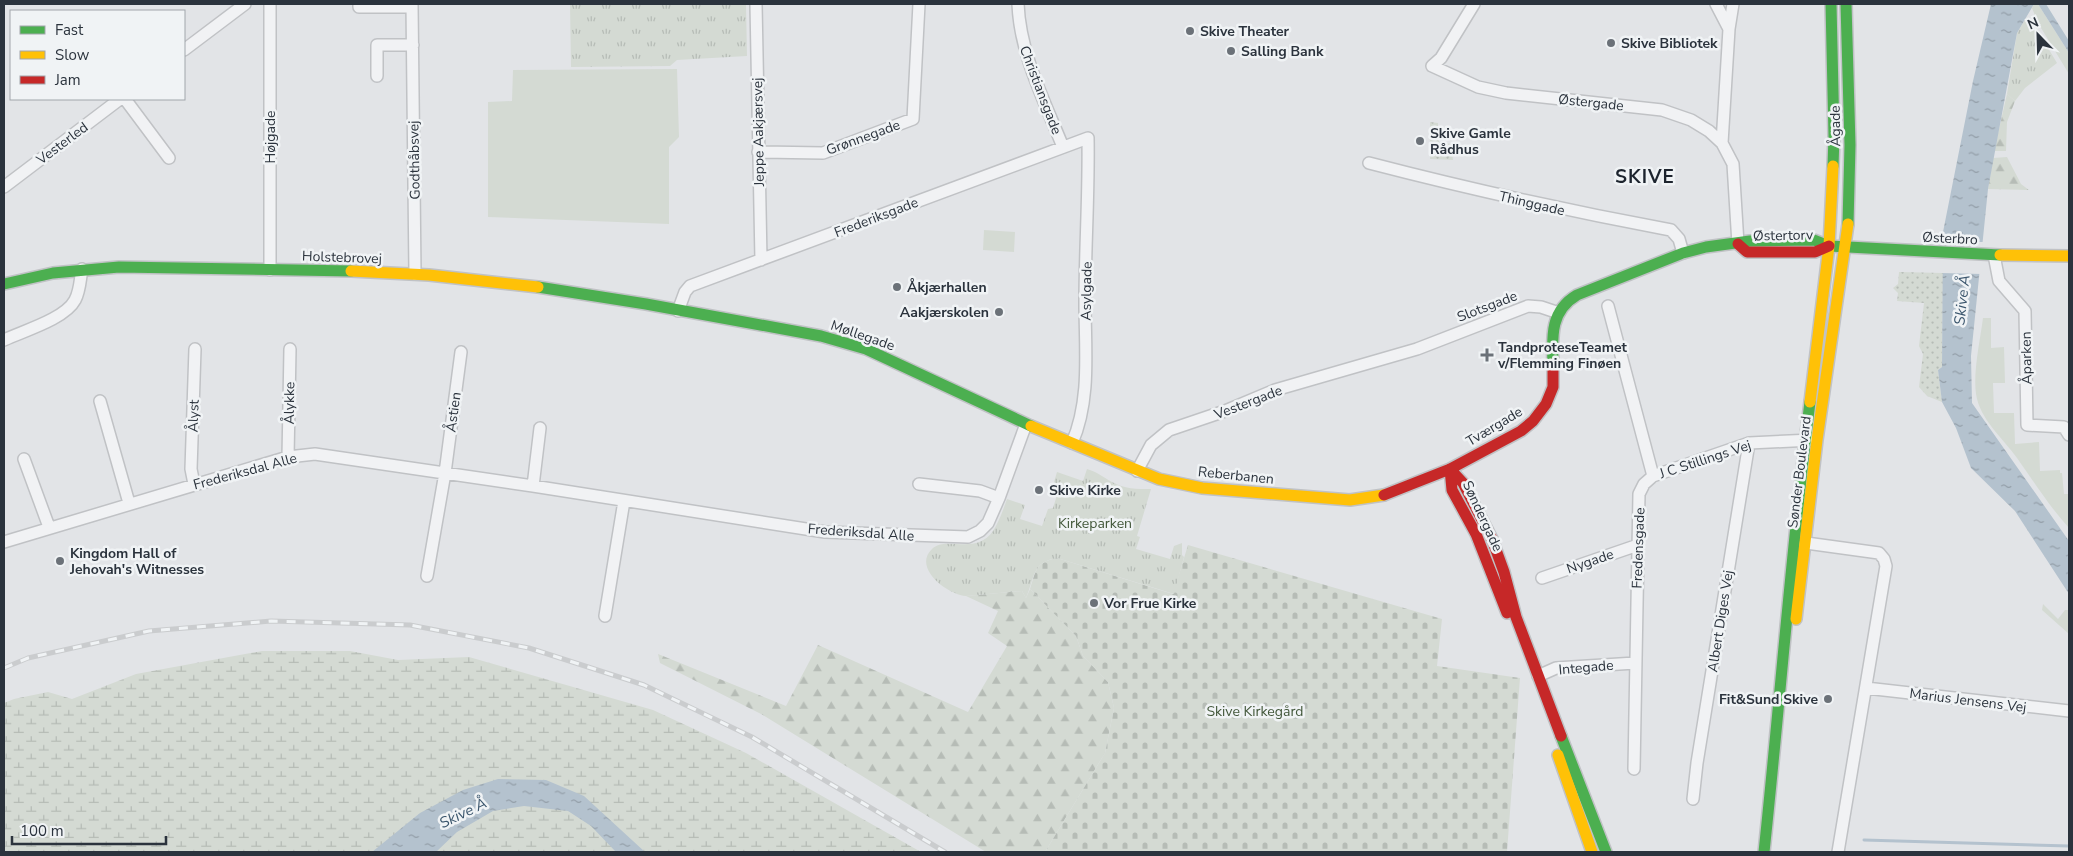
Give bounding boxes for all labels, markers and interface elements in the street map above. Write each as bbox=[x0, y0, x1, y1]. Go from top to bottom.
legend bbox=[10, 10, 185, 100]
north arrow bbox=[2013, 10, 2063, 60]
text: N bbox=[2025, 13, 2042, 34]
text: Fast bbox=[55, 20, 84, 40]
place label: Skive Theater bbox=[1200, 22, 1290, 41]
marker: Skive Theater bbox=[1184, 25, 1196, 37]
place label: Skive Bibliotek bbox=[1621, 34, 1718, 53]
marker: Skive Bibliotek bbox=[1605, 37, 1617, 49]
place label: Salling Bank bbox=[1241, 42, 1324, 61]
street label: Christiansgade bbox=[1015, 43, 1066, 137]
text: Slow bbox=[55, 45, 90, 65]
marker: Salling Bank bbox=[1225, 45, 1237, 57]
text: Jam bbox=[54, 70, 81, 90]
street label: Jeppe Aakjærsvej bbox=[748, 77, 769, 188]
street label: Østergade bbox=[1557, 90, 1625, 115]
street label: Ågade bbox=[1826, 105, 1845, 147]
street label: Højgade bbox=[261, 111, 280, 163]
street label: Grønnegade bbox=[824, 115, 903, 160]
street label: Vesterled bbox=[32, 118, 92, 170]
street label: Godthåbsvej bbox=[404, 120, 425, 200]
place label: Skive Gamle Rådhus bbox=[1430, 124, 1511, 159]
marker: Skive Gamle Rådhus bbox=[1414, 135, 1426, 147]
district label: SKIVE bbox=[1615, 164, 1675, 190]
street label: Thinggade bbox=[1497, 187, 1567, 220]
street label: Frederiksgade bbox=[831, 193, 921, 242]
street label: Østertorv bbox=[1753, 225, 1814, 246]
street label: Østerbro bbox=[1922, 228, 1978, 249]
street label: Holstebrovej bbox=[302, 247, 382, 268]
street label: Asylgade bbox=[1076, 261, 1097, 321]
water label: Skive Å bbox=[1948, 274, 1975, 326]
place label: Åkjærhallen bbox=[907, 278, 987, 297]
marker: Åkjærhallen bbox=[891, 281, 903, 293]
street label: Slotsgade bbox=[1454, 286, 1520, 327]
place label: Aakjærskolen bbox=[900, 303, 989, 322]
marker: Aakjærskolen bbox=[993, 306, 1005, 318]
street label: Møllegade bbox=[828, 316, 897, 355]
street label: Åparken bbox=[2017, 331, 2036, 385]
place label: TandproteseTeamet v/Flemming Finøen bbox=[1497, 338, 1628, 373]
marker: TandproteseTeamet v/Flemming Finøen bbox=[1480, 348, 1494, 362]
street label: Vestergade bbox=[1211, 381, 1285, 424]
street label: Ålykke bbox=[280, 382, 299, 425]
street label: Åstien bbox=[441, 391, 466, 433]
street label: Ålyst bbox=[183, 399, 204, 433]
street label: Tværgade bbox=[1462, 402, 1526, 451]
street label: Sønder Boulevard bbox=[1783, 415, 1816, 529]
street label: J C Stillings Vej bbox=[1656, 436, 1754, 484]
street label: Frederiksdal Alle bbox=[191, 449, 299, 494]
street label: Reberbanen bbox=[1197, 462, 1275, 489]
street label: Søndergade bbox=[1458, 478, 1507, 555]
place label: Skive Kirke bbox=[1049, 481, 1121, 500]
marker: Skive Kirke bbox=[1033, 484, 1045, 496]
street label: Fredensgade bbox=[1628, 507, 1649, 589]
park label: Kirkeparken bbox=[1058, 514, 1132, 533]
street label: Frederiksdal Alle bbox=[807, 519, 915, 546]
place label: Kingdom Hall of Jehovah's Witnesses bbox=[69, 544, 204, 579]
street label: Nygade bbox=[1564, 545, 1616, 578]
marker: Kingdom Hall of Jehovah's Witnesses bbox=[54, 555, 66, 567]
street label: Albert Diges Vej bbox=[1703, 569, 1738, 673]
place label: Vor Frue Kirke bbox=[1103, 594, 1197, 613]
marker: Vor Frue Kirke bbox=[1088, 597, 1100, 609]
street label: Integade bbox=[1558, 656, 1614, 679]
street label: Marius Jensens Vej bbox=[1908, 684, 2028, 717]
place label: Fit&Sund Skive bbox=[1719, 690, 1818, 709]
marker: Fit&Sund Skive bbox=[1822, 693, 1834, 705]
park label: Skive Kirkegård bbox=[1207, 702, 1304, 721]
water label: Skive Å bbox=[435, 792, 490, 833]
scale bar bbox=[12, 814, 166, 846]
text: 100 m bbox=[20, 821, 64, 841]

